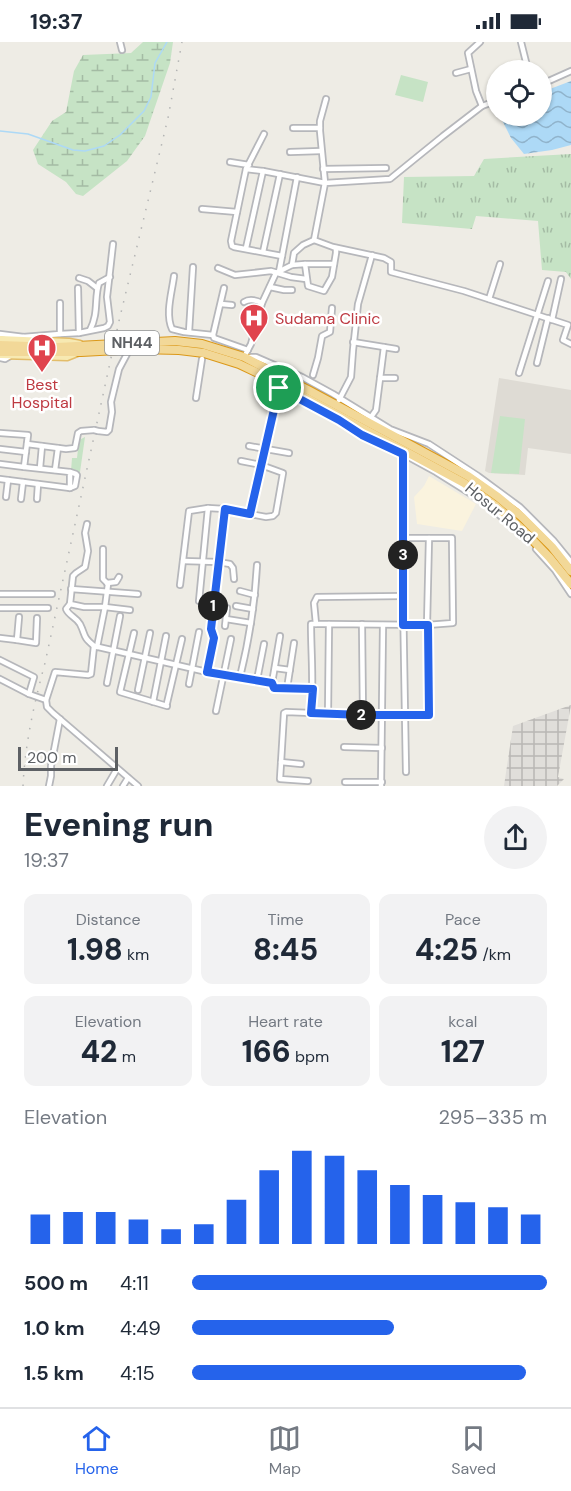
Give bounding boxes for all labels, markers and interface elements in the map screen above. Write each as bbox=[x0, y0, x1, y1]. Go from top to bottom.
text: 19:37 bbox=[30, 7, 83, 36]
map controls bbox=[486, 60, 552, 126]
button: locate bbox=[486, 60, 552, 126]
hospital icon: Sudama Clinic bbox=[238, 302, 270, 344]
place label: Sudama Clinic bbox=[275, 308, 380, 329]
road number: NH44 bbox=[105, 331, 159, 355]
hospital icon: Best Hospital bbox=[26, 332, 58, 374]
pin bbox=[253, 362, 304, 413]
icon: arrive bbox=[262, 371, 295, 404]
place label: Best Hospital bbox=[12, 374, 72, 413]
street label: Hosur Road bbox=[461, 478, 539, 548]
pin: 3 bbox=[388, 540, 418, 570]
text: 3 bbox=[398, 544, 408, 565]
pin: 1 bbox=[198, 591, 228, 621]
text: 1 bbox=[210, 595, 216, 616]
pin: 2 bbox=[346, 700, 376, 730]
text: 2 bbox=[356, 704, 366, 725]
scale bar bbox=[18, 744, 118, 772]
text: 200 m bbox=[27, 747, 76, 768]
text: Evening run bbox=[24, 803, 213, 846]
button: share bbox=[484, 806, 547, 869]
text: 19:37 bbox=[24, 847, 69, 873]
text: Distance bbox=[76, 909, 141, 930]
text: Time bbox=[267, 909, 304, 930]
text: Pace bbox=[445, 909, 481, 930]
text: 1.98 bbox=[67, 930, 123, 969]
text: 8:45 bbox=[253, 930, 318, 969]
text: 4:25 bbox=[415, 930, 478, 969]
text: km bbox=[123, 944, 149, 965]
text: /km bbox=[478, 944, 511, 965]
text: Elevation bbox=[75, 1011, 142, 1032]
text: Heart rate bbox=[248, 1011, 323, 1032]
text: kcal bbox=[448, 1011, 477, 1032]
text: 42 bbox=[80, 1032, 117, 1071]
text: 166 bbox=[242, 1032, 291, 1071]
text: 127 bbox=[441, 1032, 485, 1071]
text: m bbox=[117, 1046, 136, 1067]
text: bpm bbox=[291, 1046, 329, 1067]
text: Elevation bbox=[24, 1104, 107, 1130]
text: 295–335 m bbox=[439, 1104, 547, 1130]
text: 500 m bbox=[24, 1270, 88, 1296]
text: 4:11 bbox=[120, 1270, 149, 1296]
text: 1.0 km bbox=[24, 1315, 85, 1341]
text: 4:49 bbox=[120, 1315, 161, 1341]
text: 1.5 km bbox=[24, 1360, 84, 1386]
text: 4:15 bbox=[120, 1360, 155, 1386]
tab: Home bbox=[75, 1422, 119, 1479]
tab: Map bbox=[268, 1422, 301, 1479]
tab: Saved bbox=[451, 1422, 496, 1479]

